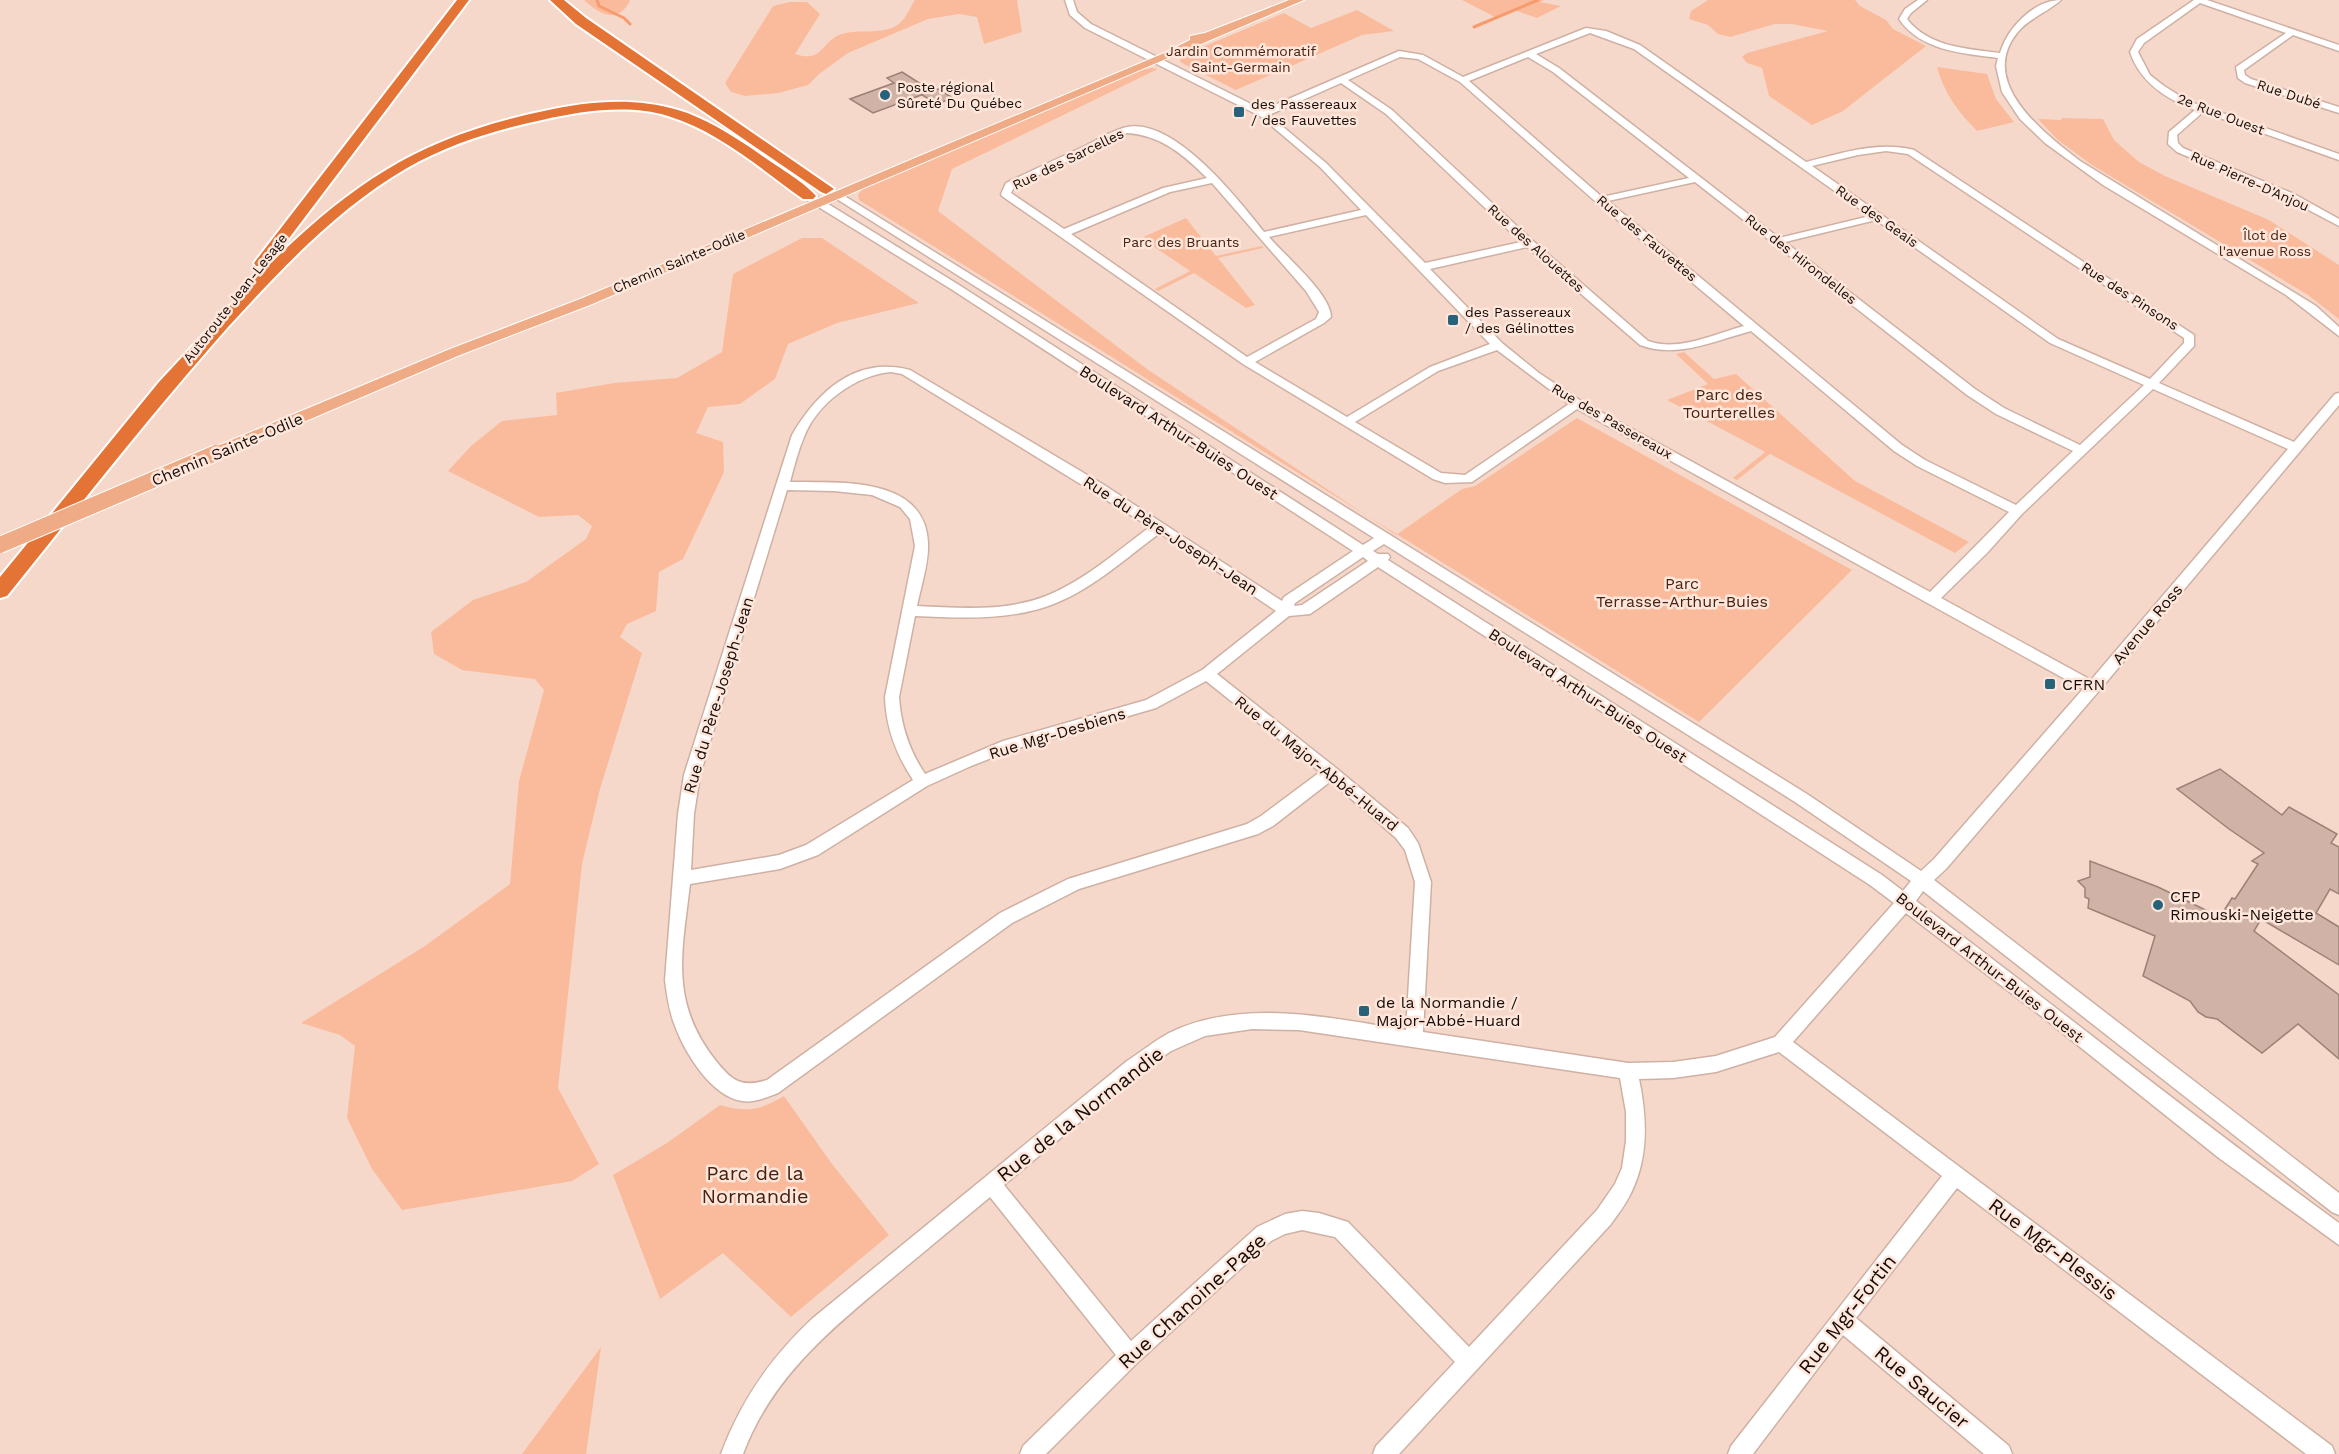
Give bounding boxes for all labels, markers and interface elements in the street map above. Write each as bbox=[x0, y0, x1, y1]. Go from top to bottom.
park label: Jardin Commémoratif Saint-Germain bbox=[1166, 43, 1316, 75]
street label: Rue Dubé bbox=[2255, 76, 2323, 112]
place label: Poste régional Sûreté Du Québec bbox=[897, 79, 1022, 111]
marker: Poste régional Sûreté Du Québec bbox=[878, 88, 892, 102]
street label: 2e Rue Ouest bbox=[2175, 90, 2267, 138]
place label: des Passereaux / des Fauvettes bbox=[1251, 96, 1357, 128]
marker: des Passereaux / des Fauvettes bbox=[1232, 105, 1246, 119]
street label: Rue des Sarcelles bbox=[1010, 125, 1126, 193]
street label: Rue Pierre-D'Anjou bbox=[2188, 148, 2312, 214]
street label: Rue des Geais bbox=[1833, 182, 1921, 250]
street label: Rue des Fauvettes bbox=[1594, 192, 1700, 284]
street label: Rue des Alouettes bbox=[1485, 201, 1587, 295]
street label: Rue des Hirondelles bbox=[1742, 210, 1860, 308]
street label: Chemin Sainte-Odile bbox=[610, 226, 748, 296]
park label: Îlot de l'avenue Ross bbox=[2219, 227, 2311, 259]
street label: Autoroute Jean-Lesage bbox=[180, 230, 290, 366]
park label: Parc des Bruants bbox=[1123, 234, 1239, 250]
street label: Rue des Pinsons bbox=[2079, 259, 2181, 333]
place label: des Passereaux / des Gélinottes bbox=[1465, 304, 1574, 336]
marker: des Passereaux / des Gélinottes bbox=[1446, 313, 1460, 327]
street label: Boulevard Arthur-Buies Ouest bbox=[1076, 361, 1282, 504]
street label: Rue des Passereaux bbox=[1549, 380, 1675, 462]
park label: Parc des Tourterelles bbox=[1683, 385, 1775, 422]
street label: Chemin Sainte-Odile bbox=[149, 409, 306, 490]
street label: Rue du Père-Joseph-Jean bbox=[1080, 472, 1262, 599]
park label: Parc Terrasse-Arthur-Buies bbox=[1596, 574, 1768, 611]
street label: Avenue Ross bbox=[2108, 580, 2186, 668]
street label: Rue du Père-Joseph-Jean bbox=[680, 595, 757, 796]
street label: Boulevard Arthur-Buies Ouest bbox=[1485, 624, 1691, 767]
place label: CFRN bbox=[2062, 675, 2105, 694]
marker: CFRN bbox=[2043, 677, 2057, 691]
street label: Rue du Major-Abbé-Huard bbox=[1231, 692, 1402, 835]
street label: Rue Mgr-Desbiens bbox=[987, 704, 1128, 763]
place label: CFP Rimouski-Neigette bbox=[2170, 887, 2314, 924]
street label: Boulevard Arthur-Buies Ouest bbox=[1892, 888, 2087, 1047]
marker: CFP Rimouski-Neigette bbox=[2151, 898, 2165, 912]
place label: de la Normandie / Major-Abbé-Huard bbox=[1376, 993, 1521, 1030]
marker: de la Normandie / Major-Abbé-Huard bbox=[1357, 1004, 1371, 1018]
street label: Rue de la Normandie bbox=[992, 1041, 1168, 1187]
park label: Parc de la Normandie bbox=[702, 1161, 808, 1208]
street label: Rue Mgr-Plessis bbox=[1984, 1193, 2122, 1305]
street label: Rue Chanoine-Page bbox=[1113, 1228, 1271, 1374]
street label: Rue Mgr-Fortin bbox=[1793, 1250, 1901, 1378]
street label: Rue Saucier bbox=[1870, 1340, 1974, 1434]

